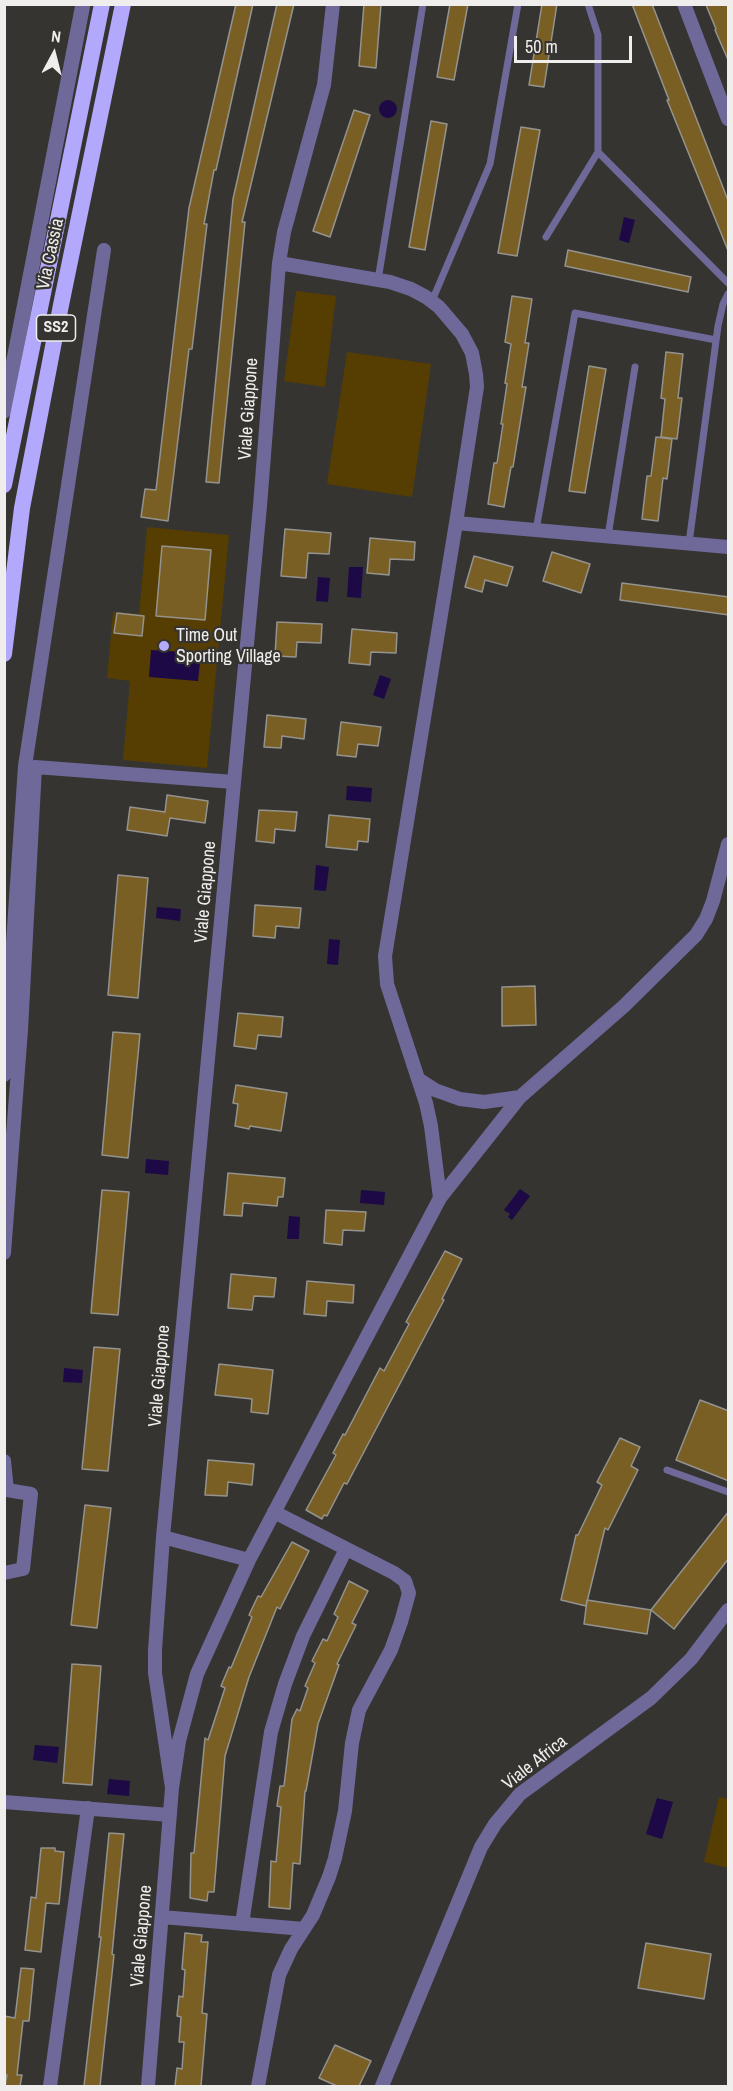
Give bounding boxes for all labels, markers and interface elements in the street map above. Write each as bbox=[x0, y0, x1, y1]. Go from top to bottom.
north arrow bbox=[24, 24, 84, 84]
scale bar bbox=[517, 24, 636, 62]
text: N bbox=[50, 25, 62, 48]
text: 50 m bbox=[525, 34, 558, 59]
street label: Via Cassia bbox=[33, 217, 69, 291]
road number: SS2 bbox=[36, 315, 76, 341]
street label: Viale Giappone bbox=[235, 357, 263, 461]
place label: Time Out Sporting Village bbox=[176, 625, 281, 668]
marker: Time Out Sporting Village bbox=[157, 639, 171, 653]
street label: Viale Giappone bbox=[191, 840, 221, 944]
street label: Viale Giappone bbox=[145, 1324, 175, 1428]
street label: Viale Africa bbox=[498, 1731, 572, 1795]
street label: Viale Giappone bbox=[127, 1884, 157, 1988]

